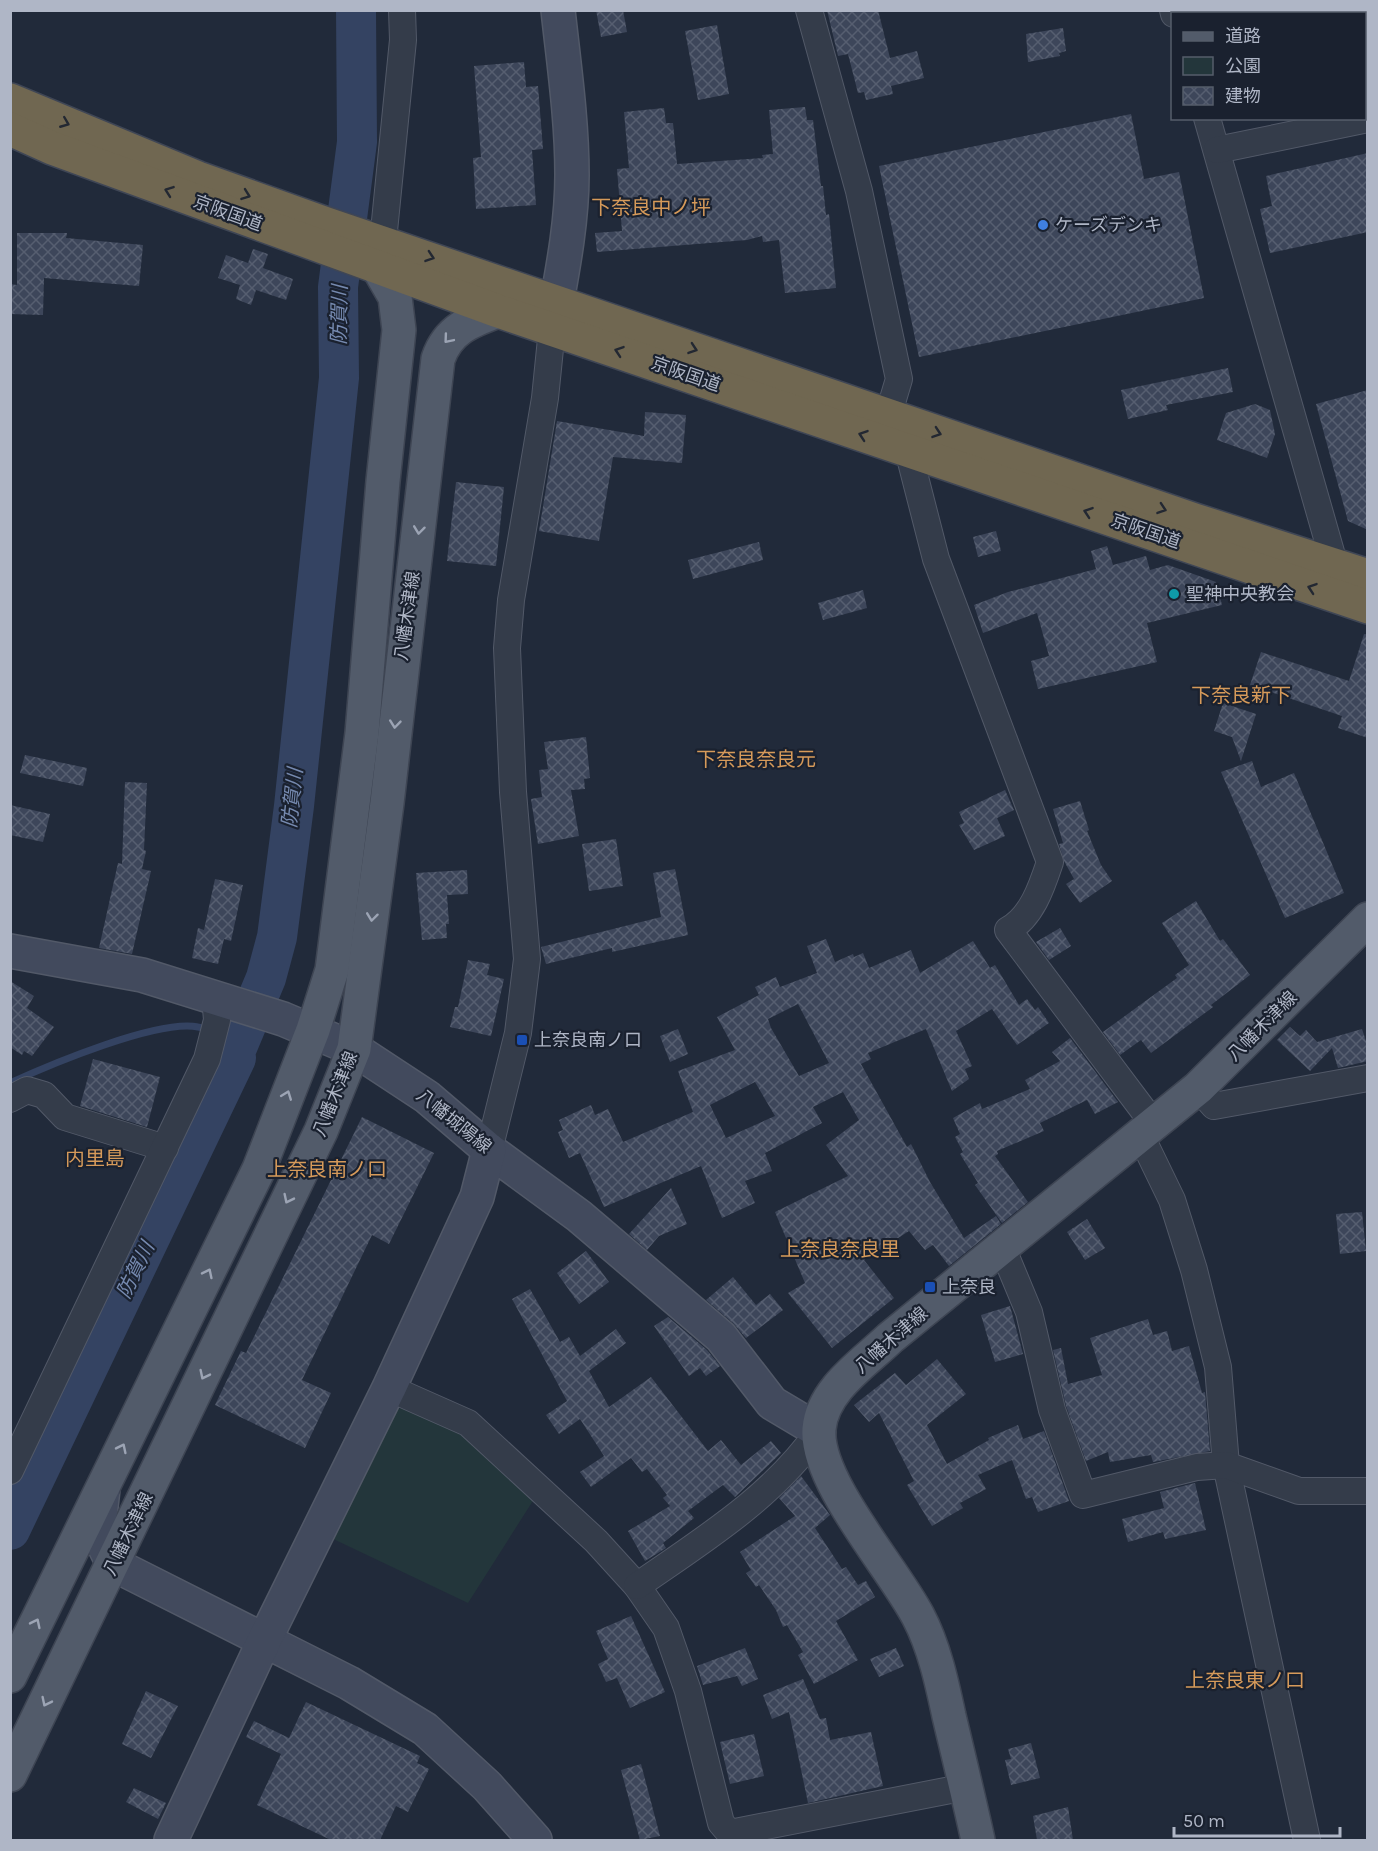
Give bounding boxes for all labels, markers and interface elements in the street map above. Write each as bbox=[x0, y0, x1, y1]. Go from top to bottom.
legend bbox=[1171, 12, 1366, 120]
text: 道路 bbox=[1225, 25, 1261, 47]
text: 公園 bbox=[1225, 55, 1261, 77]
text: 建物 bbox=[1225, 85, 1261, 107]
one-way arrow bbox=[58, 116, 69, 128]
one-way arrow bbox=[164, 186, 174, 199]
one-way arrow bbox=[240, 187, 251, 200]
street label: 京阪国道 bbox=[190, 190, 266, 236]
district label: 下奈良中ノ坪 bbox=[591, 196, 711, 219]
place label: ケーズデンキ bbox=[1055, 214, 1162, 236]
marker: ケーズデンキ bbox=[1036, 218, 1050, 232]
one-way arrow bbox=[424, 250, 435, 263]
water label: 防賀川 bbox=[327, 283, 352, 345]
one-way arrow bbox=[445, 332, 456, 343]
one-way arrow bbox=[688, 342, 698, 354]
one-way arrow bbox=[614, 346, 625, 359]
street label: 京阪国道 bbox=[648, 352, 724, 396]
one-way arrow bbox=[931, 426, 942, 438]
one-way arrow bbox=[858, 430, 869, 443]
one-way arrow bbox=[1156, 502, 1167, 515]
one-way arrow bbox=[1083, 506, 1094, 519]
street label: 京阪国道 bbox=[1108, 509, 1184, 553]
one-way arrow bbox=[413, 526, 425, 535]
street label: 八幡木津線 bbox=[390, 570, 424, 662]
one-way arrow bbox=[1307, 582, 1318, 595]
place label: 聖神中央教会 bbox=[1186, 583, 1294, 605]
marker: 聖神中央教会 bbox=[1167, 587, 1181, 601]
district label: 下奈良新下 bbox=[1191, 684, 1291, 707]
one-way arrow bbox=[389, 719, 402, 728]
district label: 下奈良奈良元 bbox=[696, 748, 816, 771]
water label: 防賀川 bbox=[278, 765, 307, 829]
one-way arrow bbox=[366, 913, 378, 922]
street label: 八幡木津線 bbox=[1222, 986, 1302, 1066]
place label: 上奈良南ノ口 bbox=[534, 1029, 642, 1051]
marker: 上奈良南ノ口 bbox=[515, 1033, 529, 1047]
street label: 八幡木津線 bbox=[308, 1048, 362, 1140]
street label: 八幡城陽線 bbox=[412, 1084, 496, 1158]
one-way arrow bbox=[280, 1090, 292, 1101]
district label: 内里島 bbox=[65, 1147, 125, 1170]
district label: 上奈良南ノ口 bbox=[267, 1158, 387, 1181]
one-way arrow bbox=[284, 1192, 296, 1203]
water label: 防賀川 bbox=[112, 1236, 160, 1302]
district label: 上奈良奈良里 bbox=[780, 1238, 900, 1261]
one-way arrow bbox=[201, 1269, 212, 1280]
place label: 上奈良 bbox=[942, 1276, 996, 1298]
marker: 上奈良 bbox=[923, 1280, 937, 1294]
street label: 八幡木津線 bbox=[850, 1302, 932, 1378]
one-way arrow bbox=[200, 1368, 211, 1379]
one-way arrow bbox=[115, 1444, 126, 1455]
street label: 八幡木津線 bbox=[98, 1489, 158, 1579]
one-way arrow bbox=[29, 1619, 41, 1630]
district label: 上奈良東ノ口 bbox=[1185, 1669, 1305, 1692]
one-way arrow bbox=[42, 1695, 54, 1706]
scale bar bbox=[1174, 1800, 1340, 1838]
text: 50 m bbox=[1183, 1810, 1225, 1832]

